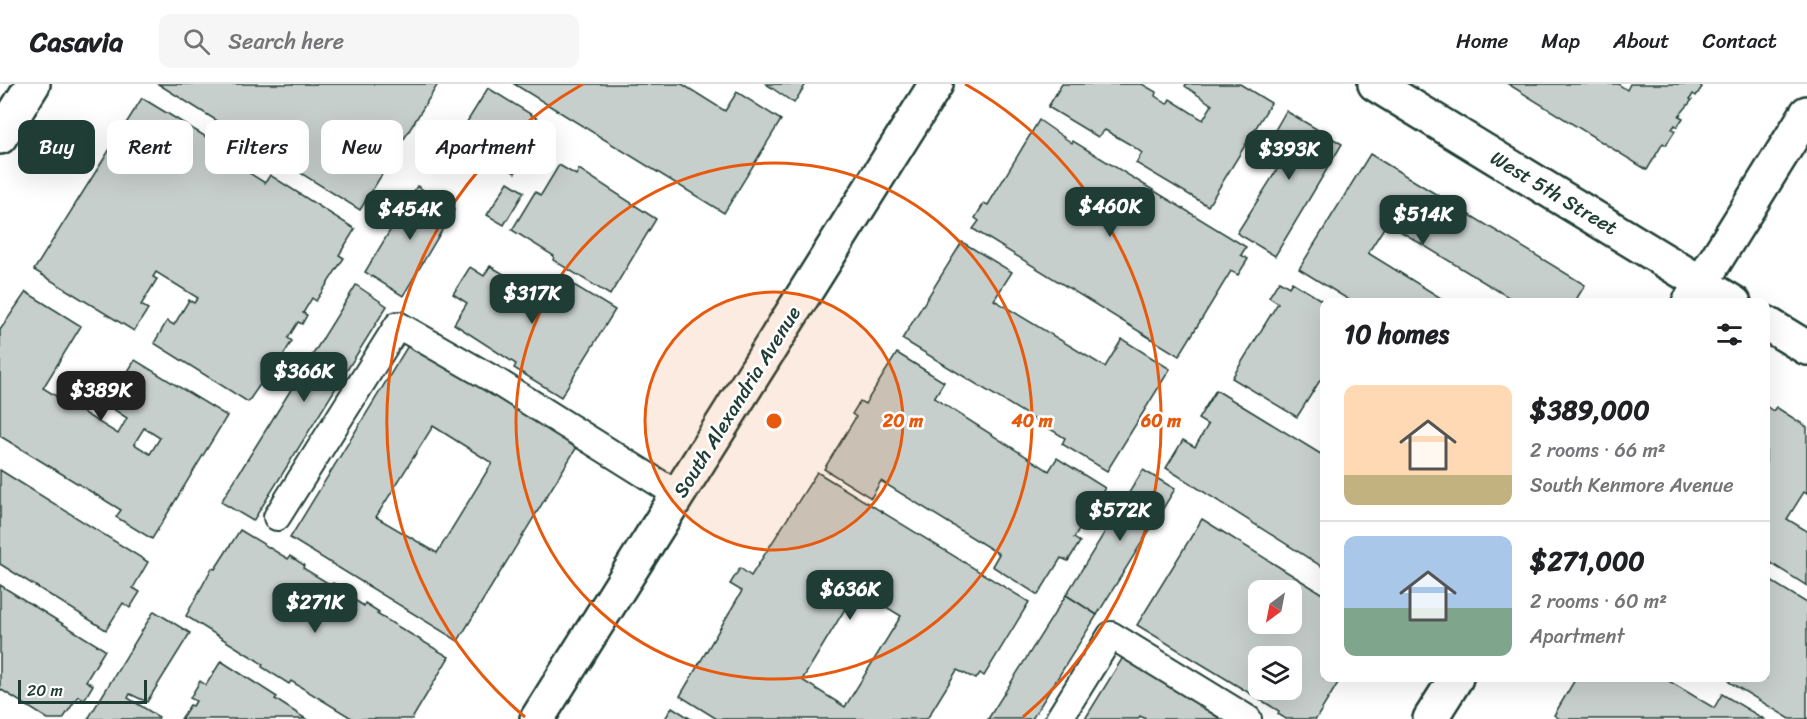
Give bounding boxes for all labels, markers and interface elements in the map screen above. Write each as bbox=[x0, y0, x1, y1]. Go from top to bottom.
search box bbox=[159, 14, 579, 68]
text: Casavia bbox=[30, 17, 123, 66]
text: Search here bbox=[228, 22, 344, 61]
text: Home bbox=[1456, 22, 1508, 60]
text: Map bbox=[1541, 22, 1580, 60]
text: About bbox=[1613, 22, 1670, 60]
text: Contact bbox=[1703, 22, 1777, 60]
icon: search bbox=[180, 25, 213, 58]
chip: Buy bbox=[18, 120, 95, 174]
chip: Rent bbox=[107, 120, 193, 174]
chip: Filters bbox=[205, 120, 309, 174]
chip: New bbox=[321, 120, 403, 174]
chip: Apartment bbox=[415, 120, 556, 174]
pin: $393K bbox=[1247, 130, 1331, 181]
text: $393K bbox=[1259, 132, 1319, 167]
street label: West 5th Street bbox=[1483, 141, 1625, 245]
pin: $460K bbox=[1068, 187, 1152, 238]
text: $460K bbox=[1079, 189, 1141, 224]
pin: $454K bbox=[368, 190, 452, 241]
text: $454K bbox=[379, 192, 441, 227]
pin: $514K bbox=[1381, 195, 1465, 246]
text: $514K bbox=[1394, 197, 1452, 232]
pin: $317K bbox=[490, 274, 574, 325]
text: $317K bbox=[504, 276, 560, 311]
street label: South Alexandria Avenue bbox=[664, 299, 811, 505]
text: 10 homes bbox=[1344, 311, 1449, 357]
icon: filters bbox=[1713, 318, 1746, 351]
pin: $366K bbox=[262, 352, 346, 403]
text: $366K bbox=[274, 354, 334, 389]
pin: $389K bbox=[59, 371, 143, 422]
text: $389K bbox=[71, 373, 131, 408]
text: $389,000 bbox=[1530, 387, 1650, 433]
text: 20 m bbox=[882, 405, 923, 437]
text: 40 m bbox=[1010, 405, 1053, 437]
text: 60 m bbox=[1140, 405, 1181, 437]
icon: home bbox=[1392, 409, 1464, 481]
centre of rings bbox=[764, 411, 784, 431]
text: 2 rooms · 66 m² bbox=[1530, 433, 1666, 468]
text: South Kenmore Avenue bbox=[1530, 468, 1734, 503]
pin: $572K bbox=[1078, 491, 1162, 542]
text: $572K bbox=[1090, 493, 1150, 528]
text: $271,000 bbox=[1530, 538, 1645, 584]
icon: home bbox=[1392, 560, 1464, 632]
pin: $636K bbox=[808, 570, 892, 621]
text: $636K bbox=[820, 572, 880, 607]
north arrow bbox=[1248, 580, 1302, 634]
map controls bbox=[1248, 580, 1302, 700]
pin: $271K bbox=[273, 583, 357, 634]
text: 2 rooms · 60 m² bbox=[1530, 584, 1667, 619]
text: $271K bbox=[286, 585, 344, 620]
text: Apartment bbox=[1530, 619, 1624, 654]
button: layers bbox=[1248, 646, 1302, 700]
text: 20 m bbox=[27, 676, 63, 705]
scale bar bbox=[18, 677, 147, 704]

